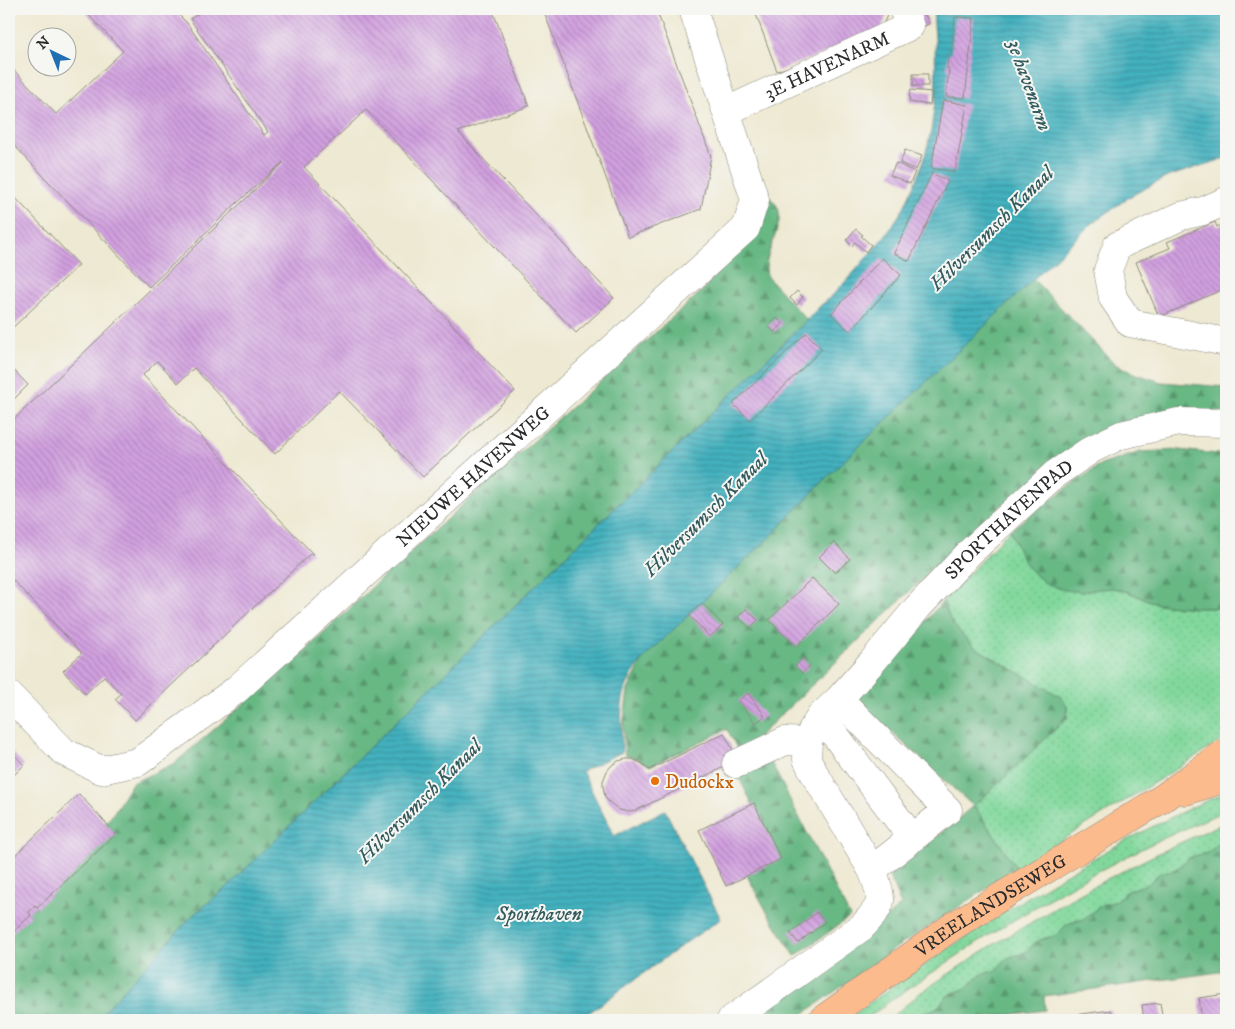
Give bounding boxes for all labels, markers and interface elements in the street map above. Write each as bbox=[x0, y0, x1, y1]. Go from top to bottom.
street label: 3E HAVENARM bbox=[761, 27, 893, 105]
north arrow bbox=[28, 28, 78, 78]
text: N bbox=[33, 32, 55, 54]
water label: 3e havenarm bbox=[1000, 36, 1057, 134]
water label: Hilversumsch Kanaal bbox=[924, 160, 1061, 297]
street label: NIEUWE HAVENWEG bbox=[392, 401, 555, 552]
water label: Hilversumsch Kanaal bbox=[638, 446, 775, 583]
street label: SPORTHAVENPAD bbox=[940, 455, 1078, 585]
water label: Hilversumsch Kanaal bbox=[352, 733, 489, 870]
place label: Dudockx bbox=[665, 771, 735, 794]
marker: Dudockx bbox=[649, 775, 661, 787]
street label: VREELANDSEWEG bbox=[910, 850, 1071, 963]
water label: Sporthaven bbox=[495, 902, 582, 927]

